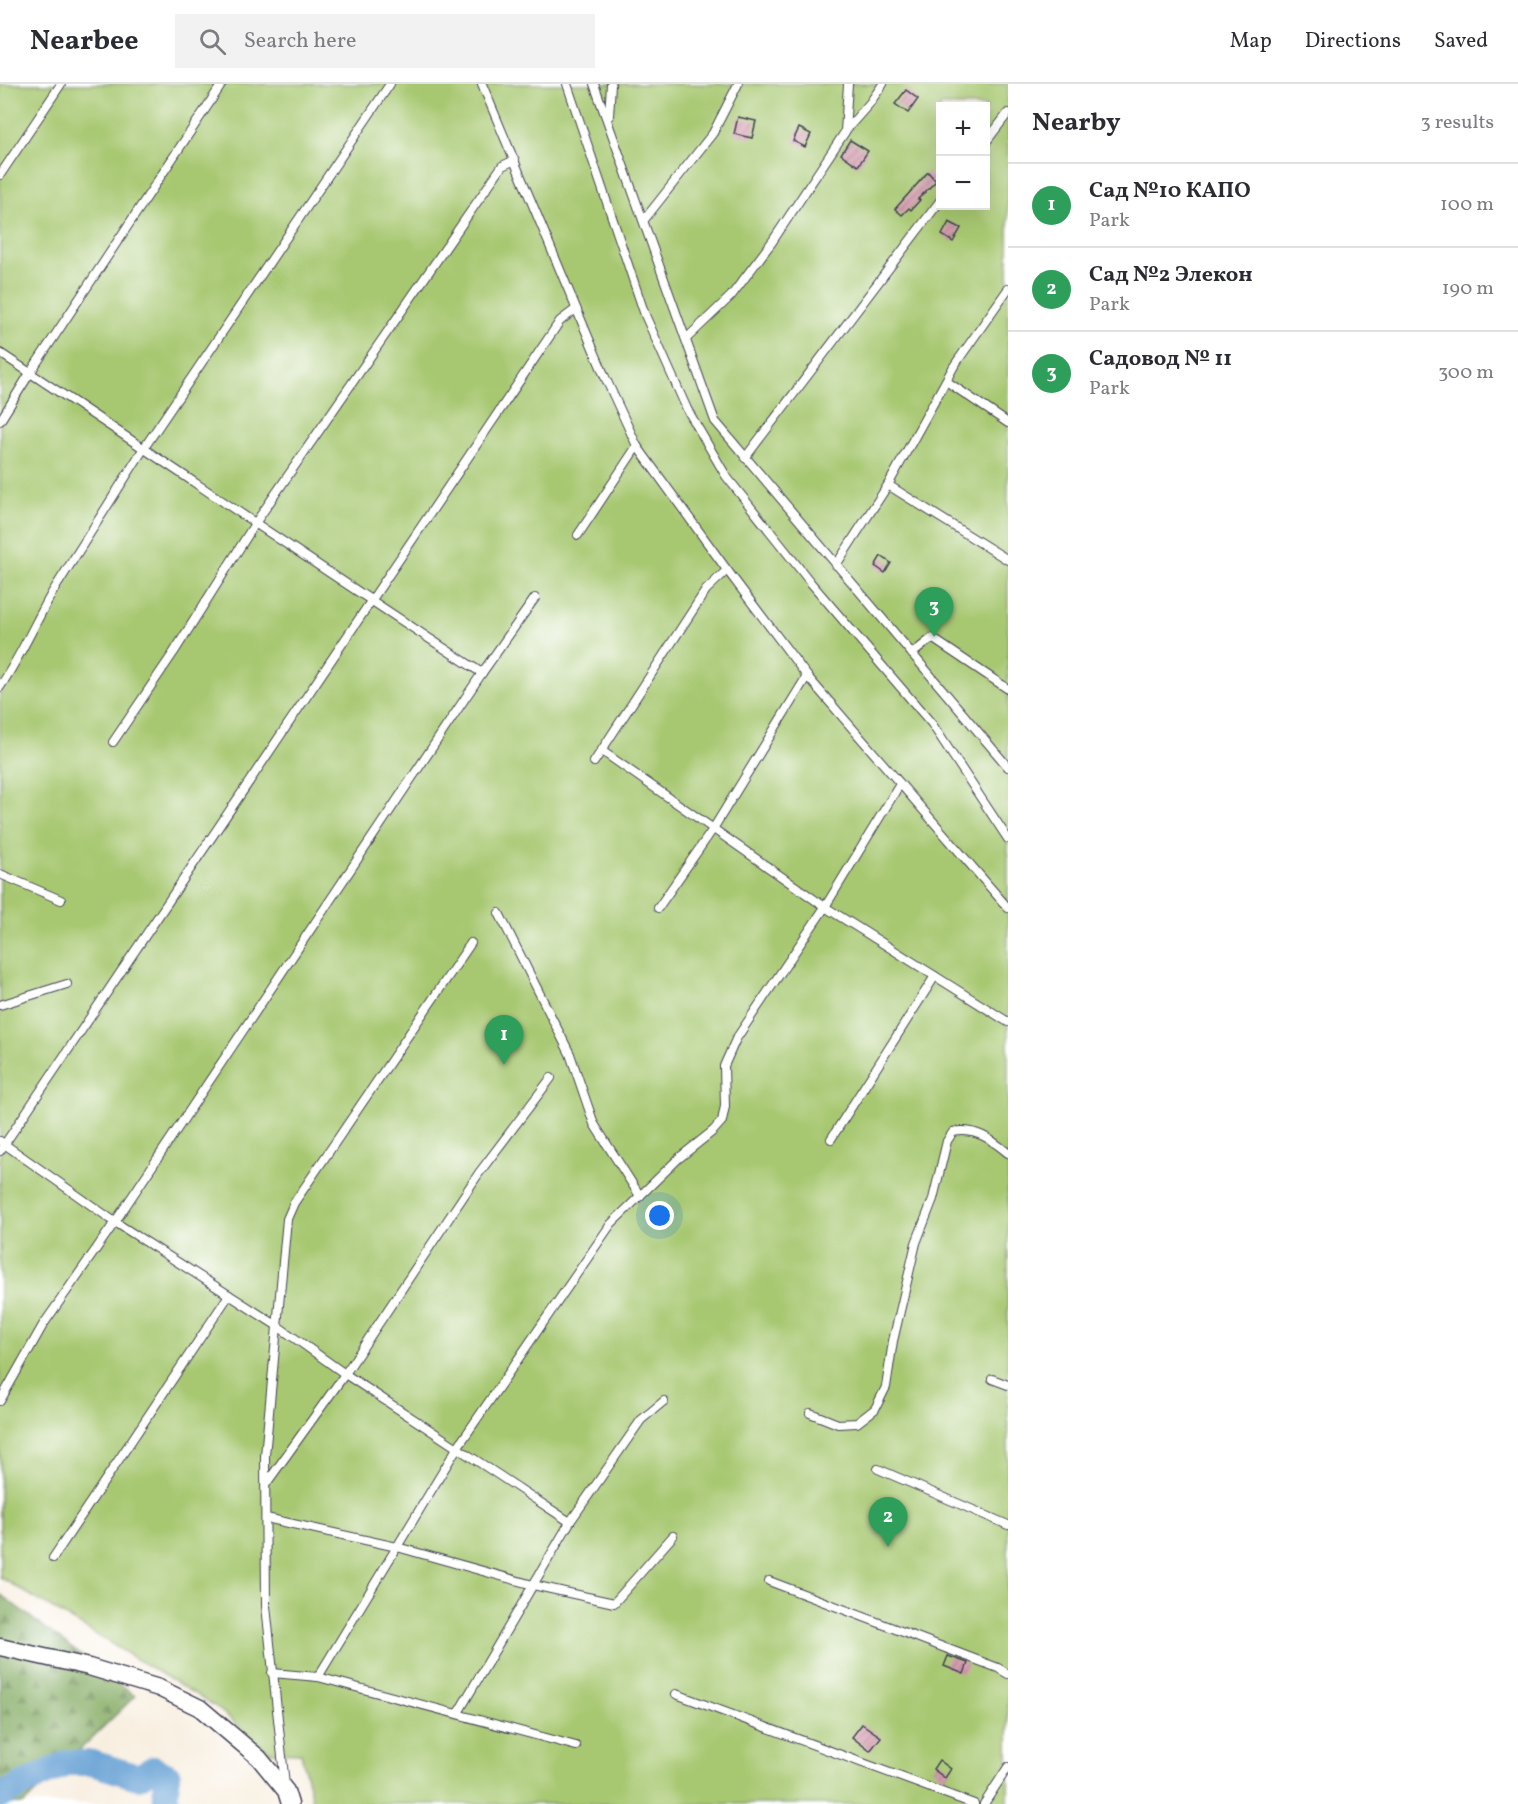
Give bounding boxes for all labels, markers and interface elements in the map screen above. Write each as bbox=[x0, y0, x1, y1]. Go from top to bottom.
search box bbox=[175, 14, 595, 68]
text: Nearbee bbox=[30, 22, 139, 61]
icon: search bbox=[196, 25, 229, 58]
text: Search here bbox=[244, 26, 356, 57]
text: Map bbox=[1230, 27, 1272, 56]
text: Directions bbox=[1305, 27, 1401, 56]
text: Saved bbox=[1434, 27, 1488, 56]
map controls bbox=[936, 102, 990, 210]
button: + bbox=[936, 102, 990, 156]
text: Nearby bbox=[1032, 105, 1121, 141]
text: 3 results bbox=[1420, 109, 1494, 137]
button: − bbox=[936, 156, 990, 210]
text: Сад №10 КАПО bbox=[1089, 176, 1251, 207]
text: 1 bbox=[1047, 191, 1056, 219]
text: 100 m bbox=[1440, 191, 1494, 219]
text: Park bbox=[1089, 207, 1130, 235]
text: Сад №2 Элекон bbox=[1089, 260, 1253, 291]
text: 2 bbox=[1046, 275, 1057, 303]
text: 190 m bbox=[1442, 275, 1494, 303]
text: Park bbox=[1089, 291, 1130, 319]
text: Садовод № 11 bbox=[1089, 344, 1232, 375]
text: 3 bbox=[1046, 359, 1057, 387]
text: 300 m bbox=[1438, 359, 1494, 387]
text: Park bbox=[1089, 375, 1130, 403]
pin: 3 bbox=[914, 588, 954, 637]
pin: 1 bbox=[484, 1016, 524, 1065]
your location bbox=[645, 1201, 674, 1230]
pin: 2 bbox=[868, 1498, 908, 1547]

